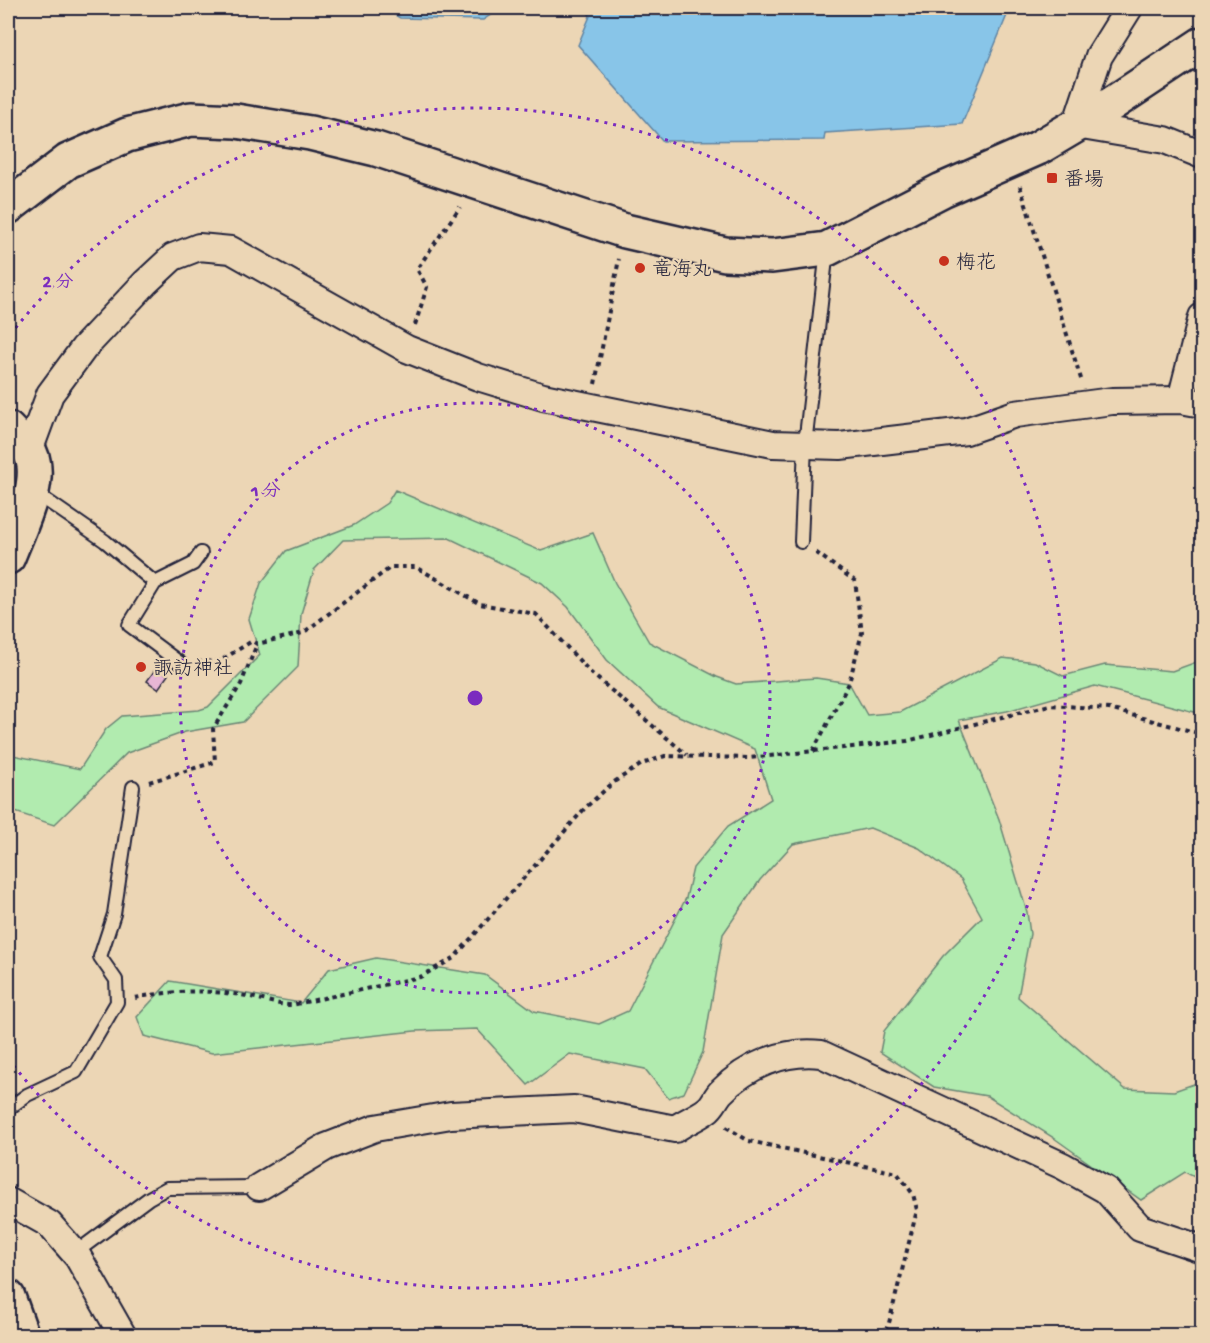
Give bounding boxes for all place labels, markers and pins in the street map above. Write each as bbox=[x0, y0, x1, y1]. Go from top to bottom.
place label: 番場 bbox=[1064, 169, 1104, 193]
marker: 番場 bbox=[1045, 171, 1059, 185]
place label: 梅花 bbox=[956, 252, 996, 276]
marker: 梅花 bbox=[937, 254, 951, 268]
place label: 竜海丸 bbox=[652, 258, 712, 283]
marker: 竜海丸 bbox=[633, 261, 647, 275]
place label: 諏訪神社 bbox=[153, 657, 233, 682]
marker: 諏訪神社 bbox=[134, 660, 148, 674]
centre of rings bbox=[465, 688, 485, 708]

